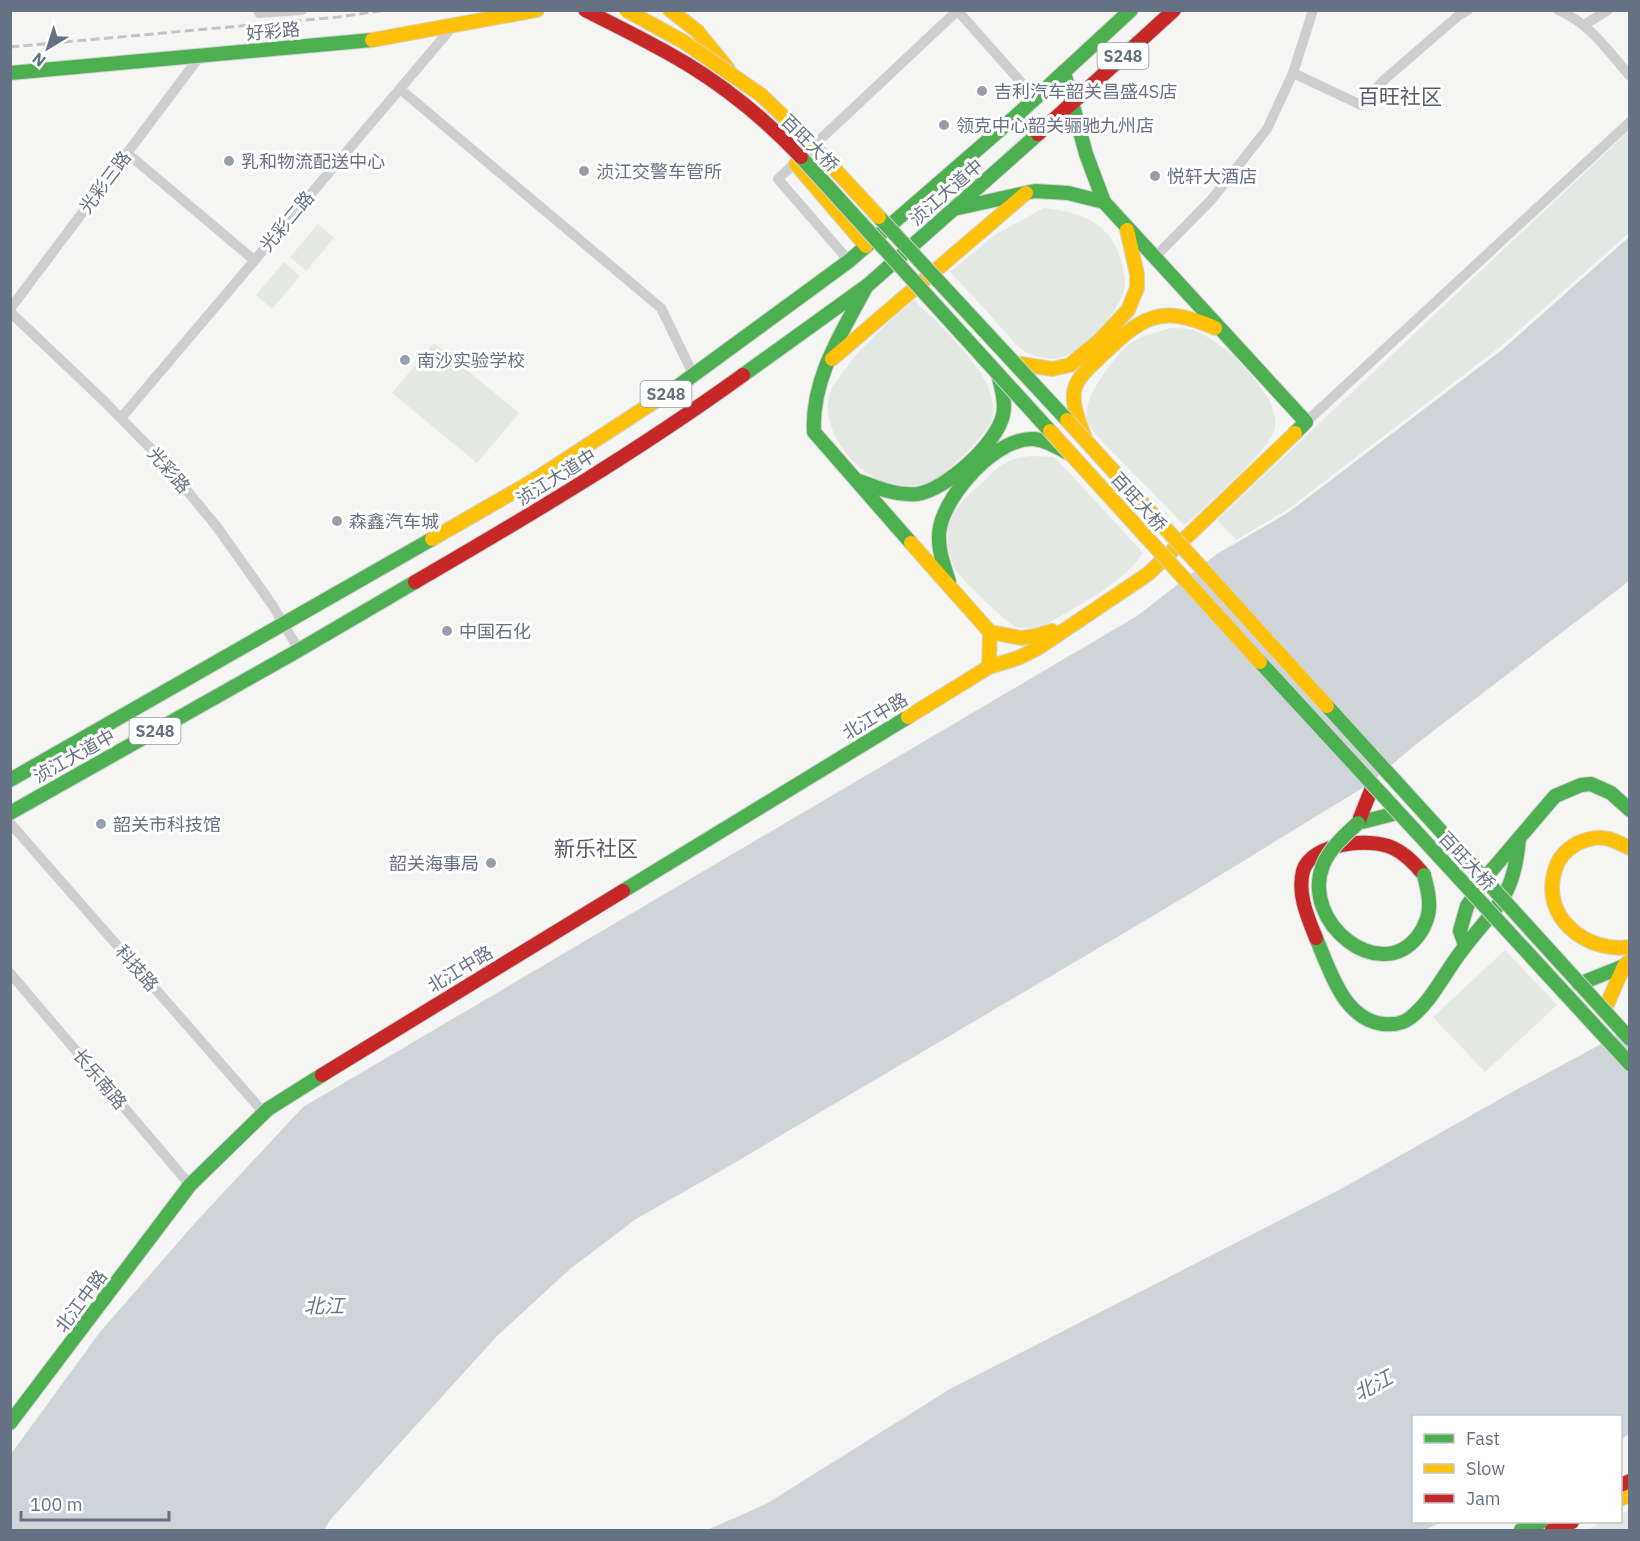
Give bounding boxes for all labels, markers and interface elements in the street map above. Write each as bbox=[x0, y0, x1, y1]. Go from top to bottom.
street label: 好彩路 bbox=[245, 17, 301, 45]
north arrow bbox=[18, 18, 78, 78]
road number: S248 bbox=[1098, 43, 1148, 69]
text: N bbox=[28, 48, 49, 71]
place label: 吉利汽车韶关昌盛4S店 bbox=[994, 80, 1177, 103]
district label: 百旺社区 bbox=[1358, 82, 1442, 110]
marker: 吉利汽车韶关昌盛4S店 bbox=[975, 84, 989, 98]
street label: 百旺大桥 bbox=[776, 109, 844, 177]
place label: 领克中心韶关骊驰九州店 bbox=[956, 114, 1154, 137]
marker: 领克中心韶关骊驰九州店 bbox=[937, 118, 951, 132]
street label: 光彩三路 bbox=[74, 146, 136, 218]
place label: 乳和物流配送中心 bbox=[241, 150, 385, 173]
marker: 乳和物流配送中心 bbox=[222, 154, 236, 168]
street label: 浈江大道中 bbox=[904, 154, 988, 230]
place label: 浈江交警车管所 bbox=[596, 160, 722, 183]
marker: 浈江交警车管所 bbox=[577, 164, 591, 178]
place label: 悦轩大酒店 bbox=[1167, 165, 1257, 188]
marker: 悦轩大酒店 bbox=[1148, 169, 1162, 183]
street label: 光彩二路 bbox=[255, 186, 319, 256]
place label: 南沙实验学校 bbox=[417, 349, 525, 372]
marker: 南沙实验学校 bbox=[398, 353, 412, 367]
road number: S248 bbox=[640, 381, 692, 407]
street label: 光彩路 bbox=[143, 442, 195, 498]
street label: 浈江大道中 bbox=[512, 443, 600, 511]
street label: 百旺大桥 bbox=[1106, 468, 1172, 536]
place label: 森鑫汽车城 bbox=[349, 510, 439, 533]
marker: 森鑫汽车城 bbox=[330, 514, 344, 528]
place label: 中国石化 bbox=[459, 620, 531, 643]
marker: 中国石化 bbox=[440, 624, 454, 638]
street label: 北江中路 bbox=[838, 688, 912, 744]
road number: S248 bbox=[130, 718, 180, 744]
street label: 浈江大道中 bbox=[29, 724, 119, 788]
place label: 韶关市科技馆 bbox=[113, 813, 221, 836]
marker: 韶关市科技馆 bbox=[94, 817, 108, 831]
street label: 百旺大桥 bbox=[1434, 827, 1500, 895]
district label: 新乐社区 bbox=[554, 834, 638, 862]
place label: 韶关海事局 bbox=[389, 852, 479, 875]
marker: 韶关海事局 bbox=[484, 856, 498, 870]
street label: 科技路 bbox=[111, 940, 163, 996]
street label: 北江中路 bbox=[423, 941, 497, 997]
street label: 长乐南路 bbox=[68, 1044, 132, 1114]
street label: 北江中路 bbox=[50, 1265, 112, 1337]
water label: 北江 bbox=[304, 1292, 346, 1319]
water label: 北江 bbox=[1349, 1363, 1399, 1406]
legend bbox=[1412, 1415, 1622, 1523]
text: Fast bbox=[1466, 1427, 1500, 1450]
text: Slow bbox=[1466, 1457, 1505, 1480]
scale bar bbox=[21, 1484, 170, 1522]
text: Jam bbox=[1466, 1487, 1501, 1510]
text: 100 m bbox=[30, 1493, 82, 1516]

